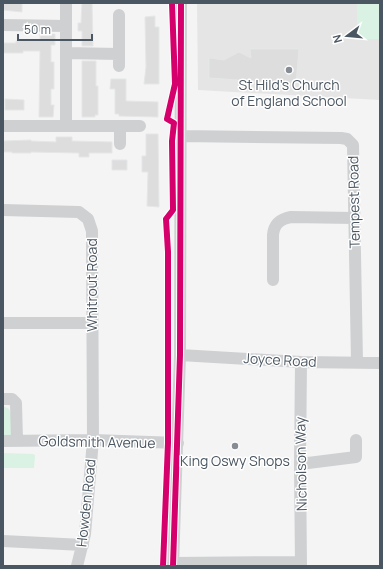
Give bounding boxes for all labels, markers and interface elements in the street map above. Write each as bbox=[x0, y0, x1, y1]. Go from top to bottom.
scale bar bbox=[18, 16, 92, 42]
north arrow bbox=[327, 16, 367, 56]
text: 50 m bbox=[24, 21, 51, 38]
text: N bbox=[329, 33, 345, 45]
marker: St Hild's Church of England School bbox=[284, 65, 294, 75]
place label: St Hild's Church of England School bbox=[231, 75, 347, 110]
street label: Tempest Road bbox=[343, 156, 364, 248]
street label: Whitrout Road bbox=[82, 238, 101, 332]
street label: Joyce Road bbox=[243, 348, 317, 371]
street label: Nicholson Way bbox=[290, 416, 311, 511]
street label: Goldsmith Avenue bbox=[38, 431, 156, 452]
marker: King Oswy Shops bbox=[230, 441, 240, 451]
place label: King Oswy Shops bbox=[180, 451, 290, 470]
street label: Howden Road bbox=[71, 458, 100, 548]

